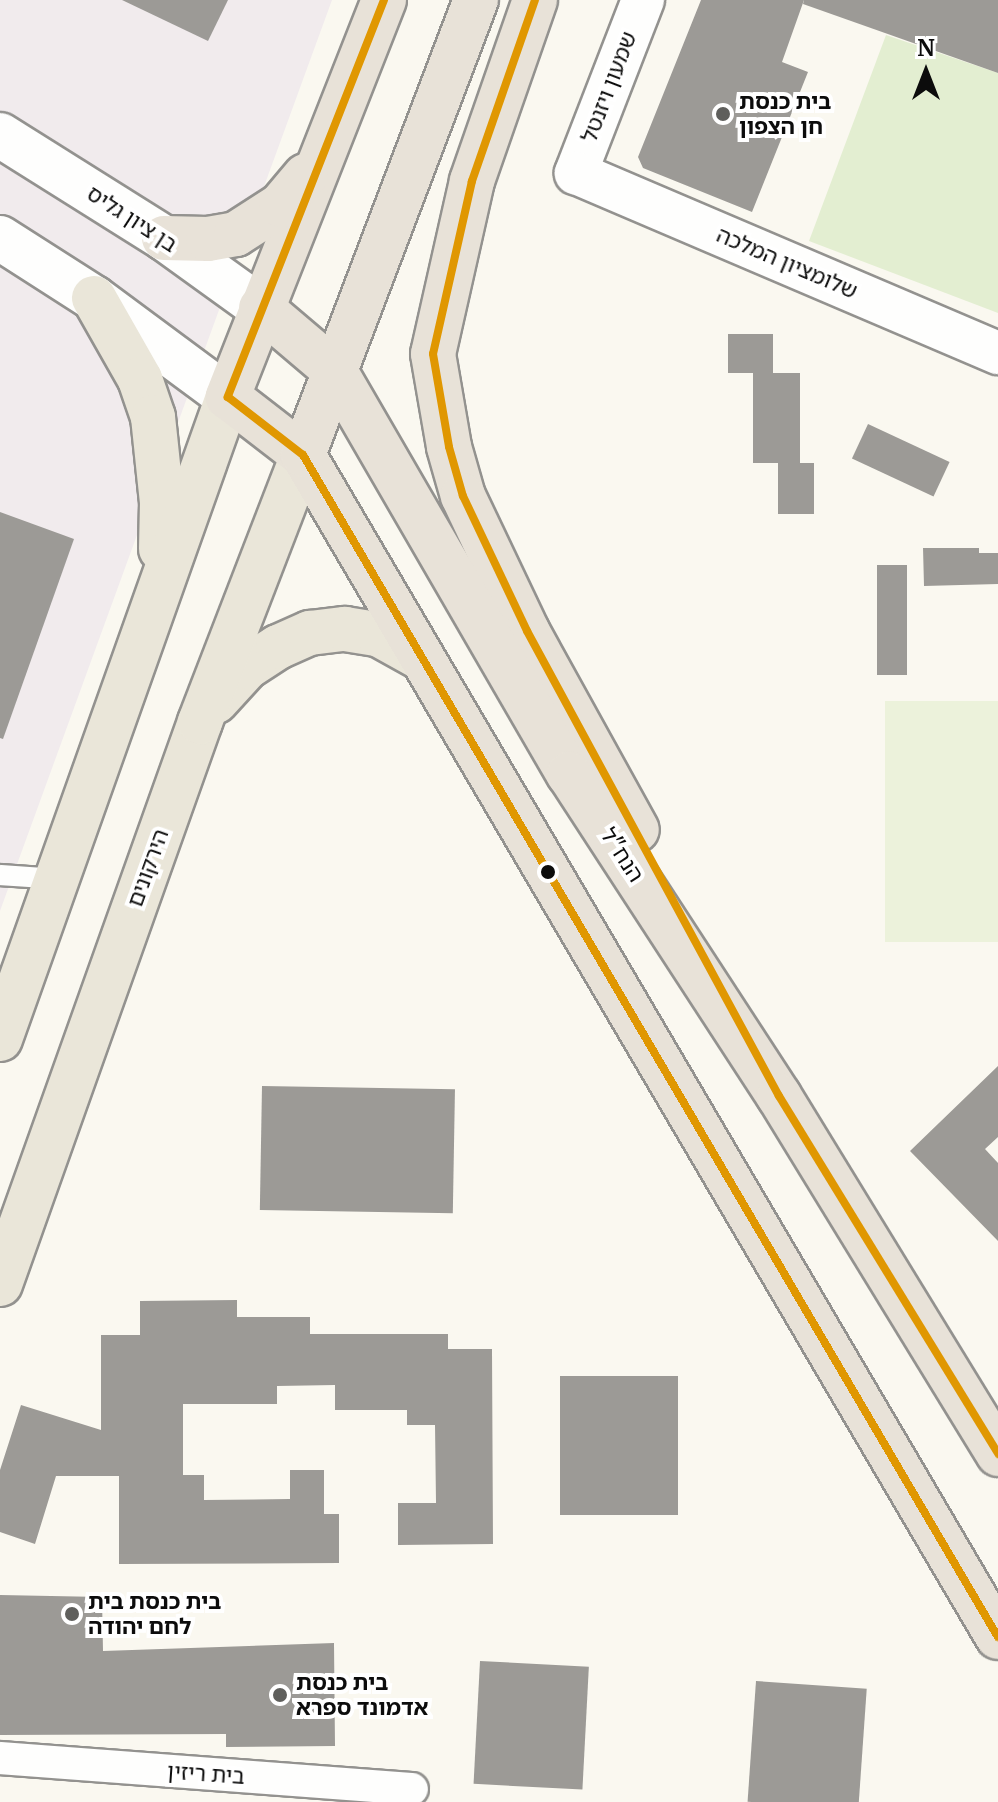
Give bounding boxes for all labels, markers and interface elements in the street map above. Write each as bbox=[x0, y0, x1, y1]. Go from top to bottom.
street label: שמעון ויזנטל bbox=[576, 28, 642, 146]
north arrow bbox=[886, 32, 966, 112]
text: N bbox=[917, 34, 935, 62]
place label: בית כנסת חן הצפון bbox=[739, 88, 831, 140]
marker: בית כנסת חן הצפון bbox=[714, 105, 732, 123]
street label: בן ציון גליס bbox=[82, 180, 182, 258]
street label: שלומציון המלכה bbox=[713, 221, 861, 305]
street label: הנח"ל bbox=[595, 823, 649, 887]
street label: הירקונים bbox=[122, 826, 174, 910]
unlabelled marker bbox=[540, 864, 556, 880]
place label: בית כנסת בית לחם יהודה bbox=[88, 1588, 221, 1640]
marker: בית כנסת בית לחם יהודה bbox=[63, 1605, 81, 1623]
place label: בית כנסת אדמונד ספרא bbox=[296, 1669, 428, 1720]
marker: בית כנסת אדמונד ספרא bbox=[271, 1686, 289, 1704]
street label: בית ריזין bbox=[166, 1758, 246, 1790]

